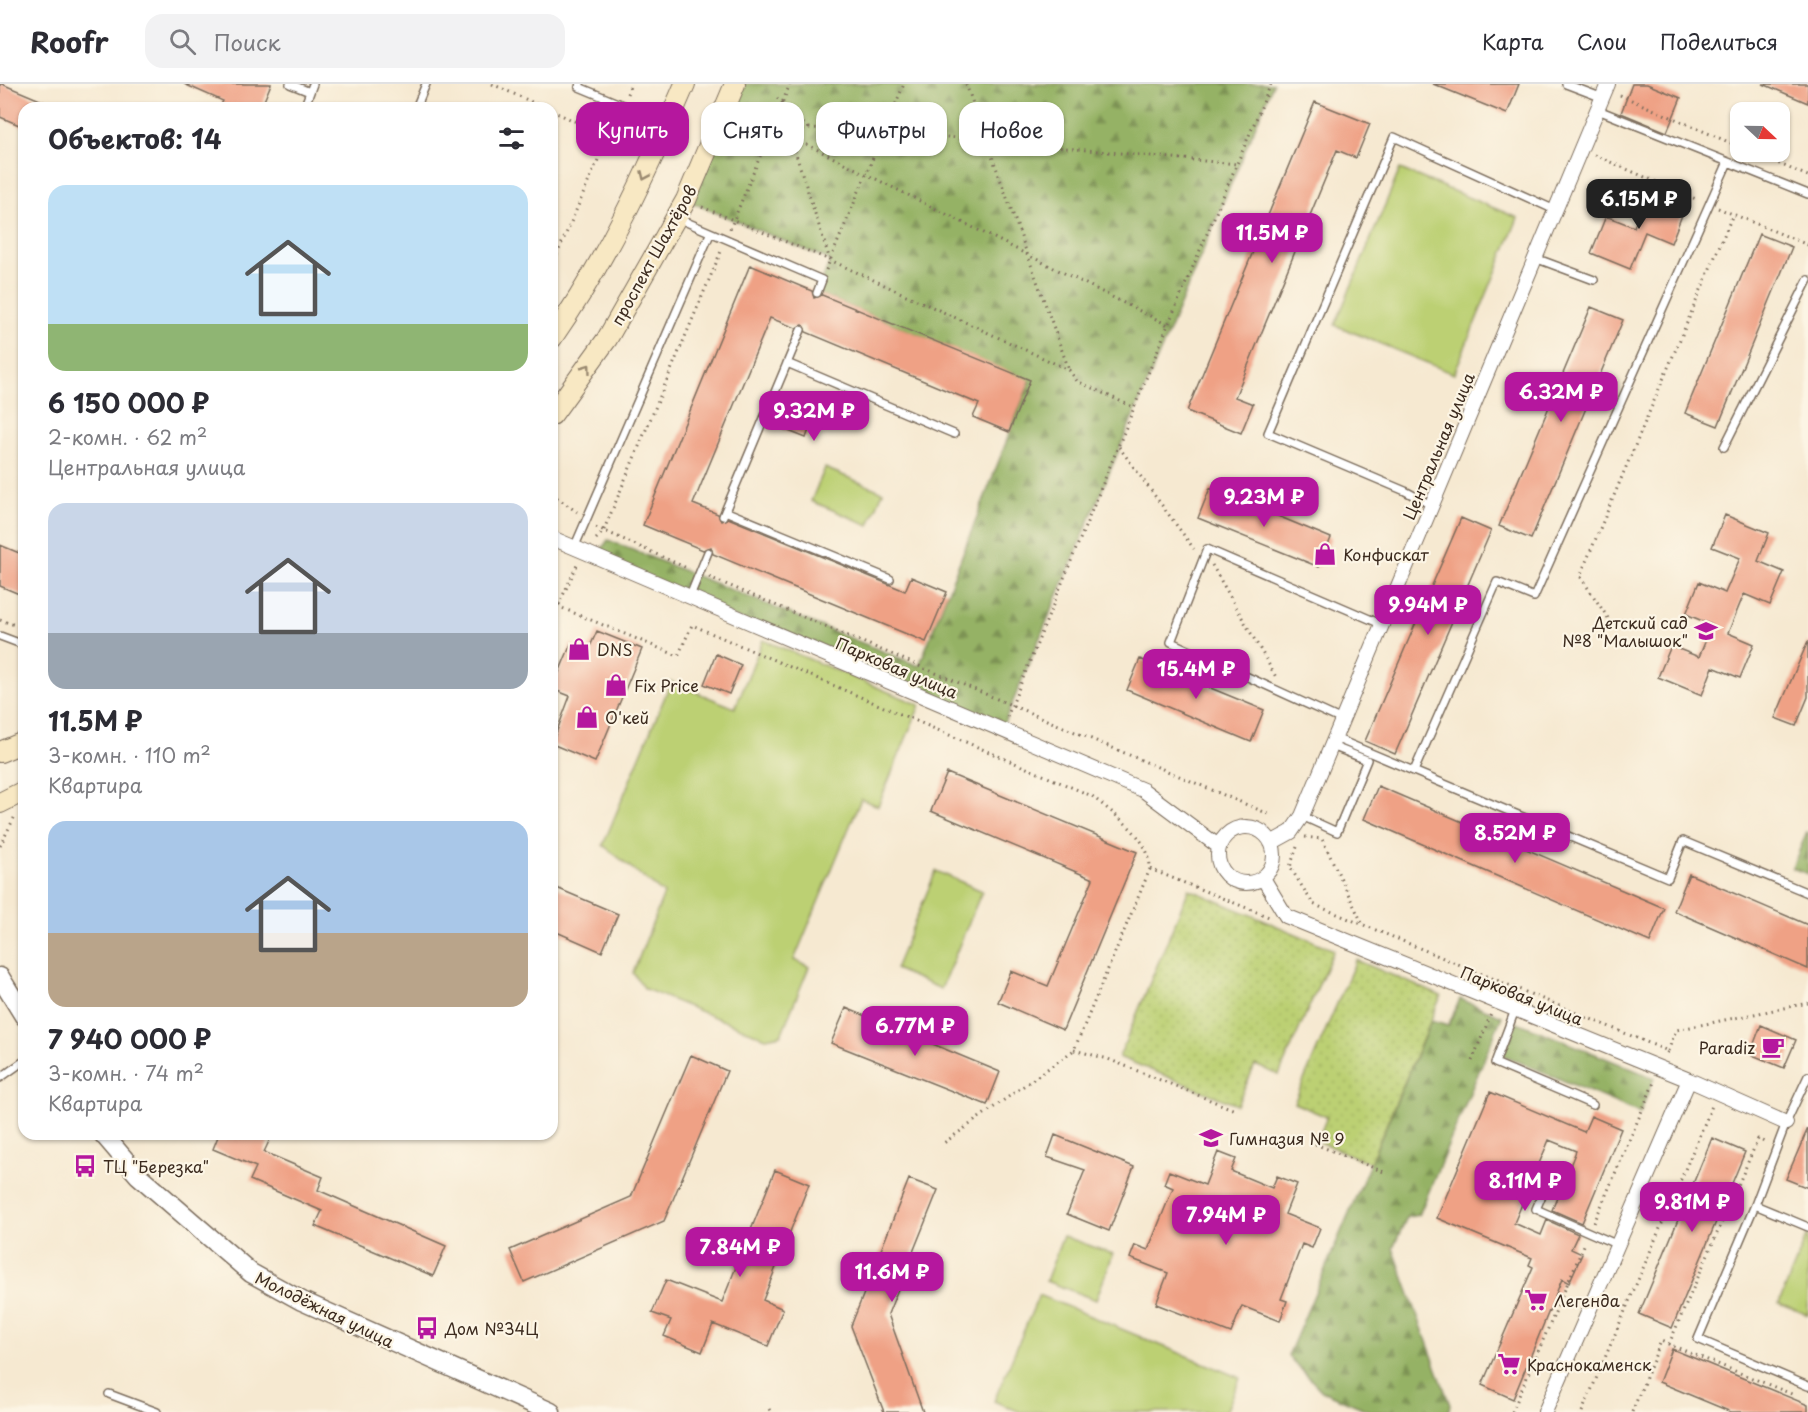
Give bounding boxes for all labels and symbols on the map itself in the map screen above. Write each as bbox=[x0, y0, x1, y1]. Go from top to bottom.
north arrow bbox=[1730, 102, 1790, 162]
one-way arrow bbox=[640, 170, 652, 181]
pin: 6.15M ₽ bbox=[1584, 179, 1694, 230]
street label: проспект Шахтёров bbox=[604, 180, 702, 330]
pin: 11.5M ₽ bbox=[1217, 213, 1327, 264]
one-way arrow bbox=[580, 363, 591, 374]
street label: Центральная улица bbox=[1396, 369, 1480, 523]
pin: 6.32M ₽ bbox=[1506, 372, 1616, 423]
pin: 9.32M ₽ bbox=[759, 391, 869, 442]
pin: 9.23M ₽ bbox=[1209, 477, 1319, 528]
shop icon: Конфискат bbox=[1312, 541, 1338, 567]
place label: Конфискат bbox=[1343, 542, 1430, 566]
pin: 9.94M ₽ bbox=[1373, 585, 1483, 636]
place label: Детский сад №8 "Малышок" bbox=[1562, 610, 1688, 652]
school or university icon: Детский сад №8 "Малышок" bbox=[1693, 618, 1719, 644]
street label: Парковая улица bbox=[832, 631, 962, 703]
shop icon: DNS bbox=[566, 636, 592, 662]
place label: DNS bbox=[597, 637, 632, 661]
pin: 15.4M ₽ bbox=[1141, 649, 1251, 700]
shop icon: Fix Price bbox=[603, 672, 629, 698]
place label: Fix Price bbox=[634, 673, 699, 697]
shop icon: О'кей bbox=[574, 704, 600, 730]
place label: О'кей bbox=[605, 705, 649, 729]
pin: 8.52M ₽ bbox=[1460, 813, 1570, 864]
street label: Парковая улица bbox=[1457, 959, 1587, 1031]
pin: 6.77M ₽ bbox=[860, 1006, 970, 1057]
cafe icon: Paradiz bbox=[1760, 1034, 1786, 1060]
place label: Paradiz bbox=[1699, 1035, 1755, 1059]
school or university icon: Гимназия № 9 bbox=[1198, 1125, 1224, 1151]
place label: Гимназия № 9 bbox=[1229, 1126, 1345, 1150]
bus stop icon: ТЦ "Березка" bbox=[72, 1153, 98, 1179]
place label: ТЦ "Березка" bbox=[103, 1154, 209, 1178]
pin: 8.11M ₽ bbox=[1470, 1161, 1580, 1212]
pin: 9.81M ₽ bbox=[1637, 1182, 1747, 1233]
pin: 7.94M ₽ bbox=[1171, 1195, 1281, 1246]
pin: 7.84M ₽ bbox=[685, 1227, 795, 1278]
pin: 11.6M ₽ bbox=[837, 1252, 947, 1303]
street label: Молодёжная улица bbox=[252, 1265, 398, 1353]
supermarket icon: Легенда bbox=[1523, 1287, 1549, 1313]
place label: Легенда bbox=[1554, 1288, 1620, 1312]
bus stop icon: Дом №34Ц bbox=[414, 1315, 440, 1341]
place label: Дом №34Ц bbox=[444, 1316, 538, 1340]
supermarket icon: Краснокаменск bbox=[1496, 1351, 1522, 1377]
place label: Краснокаменск bbox=[1527, 1352, 1652, 1376]

